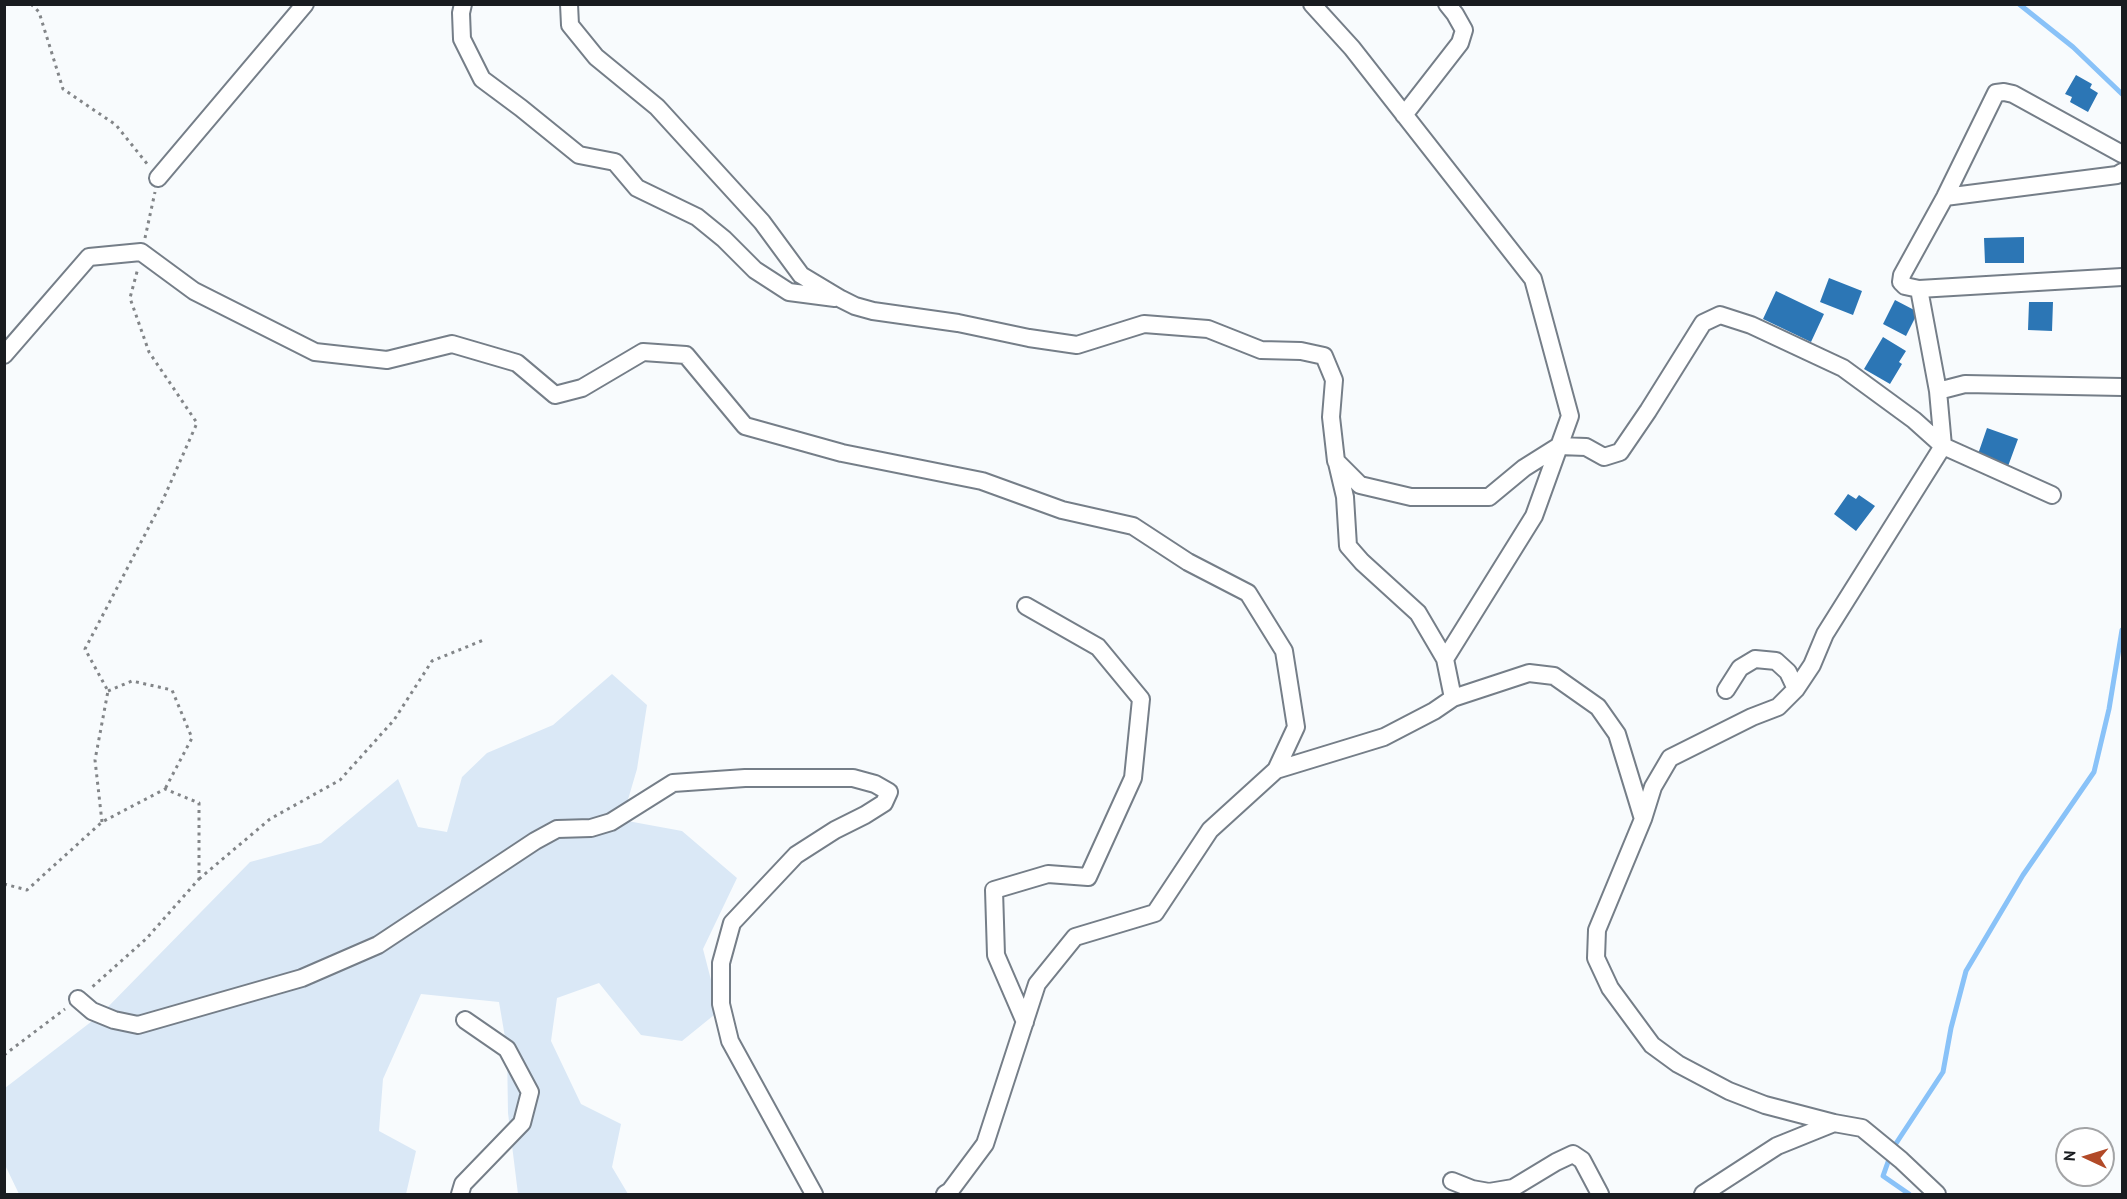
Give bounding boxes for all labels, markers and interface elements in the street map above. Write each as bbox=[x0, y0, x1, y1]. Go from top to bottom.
north arrow bbox=[2055, 1127, 2115, 1187]
text: N bbox=[2059, 1150, 2079, 1162]

